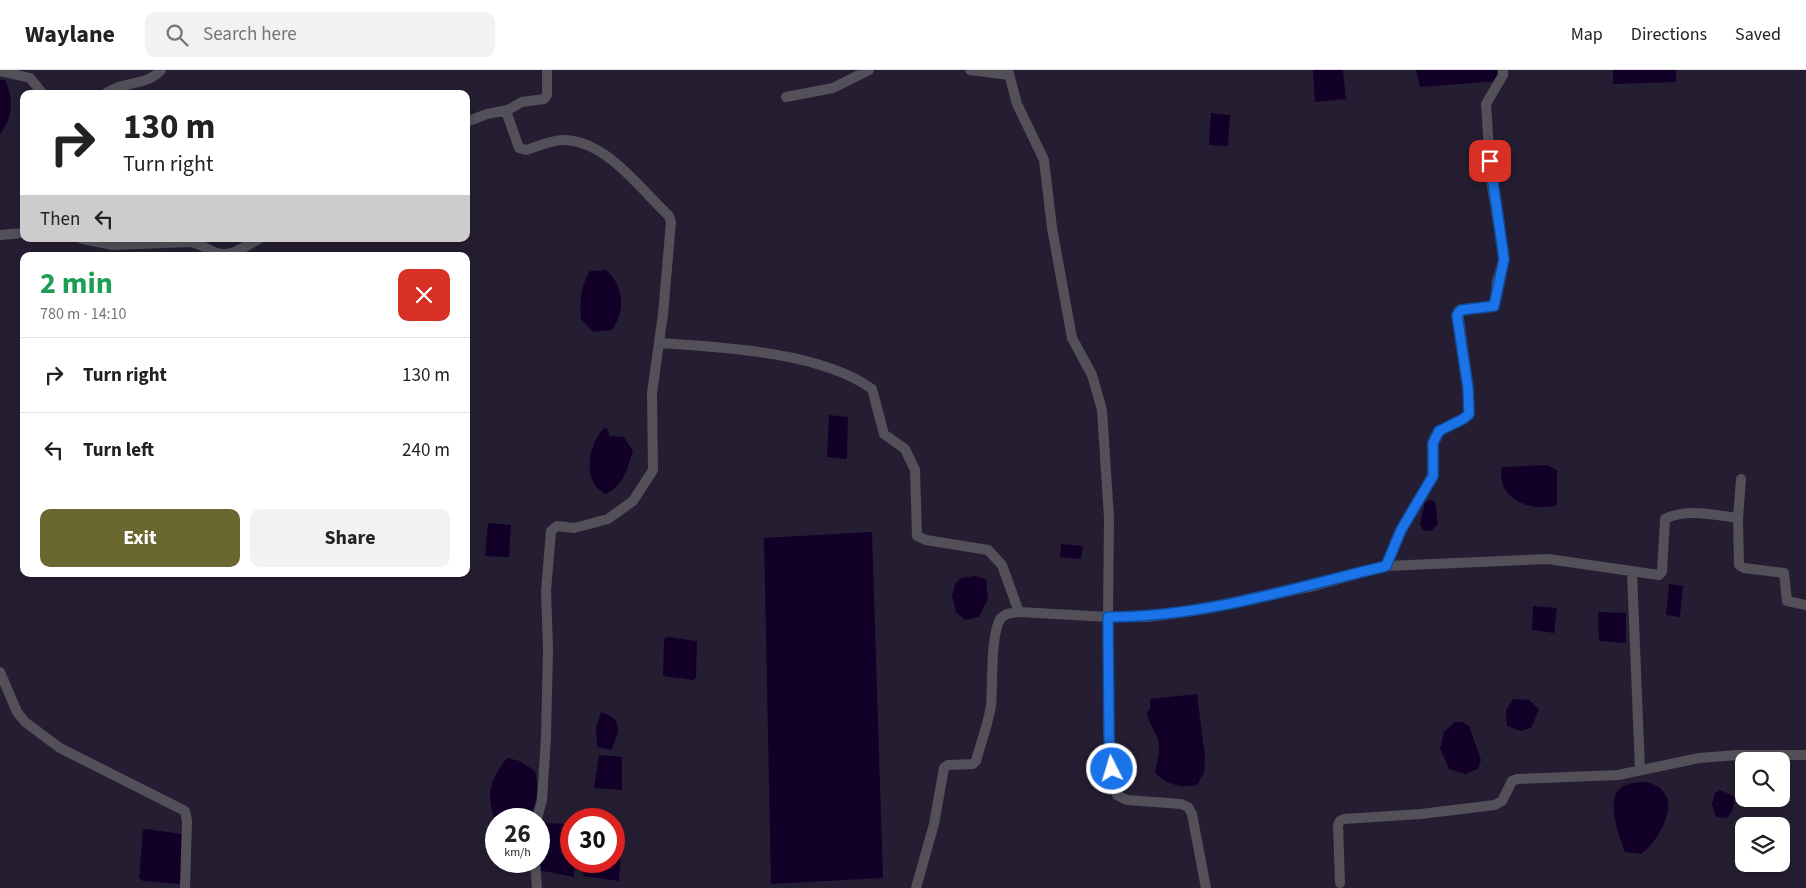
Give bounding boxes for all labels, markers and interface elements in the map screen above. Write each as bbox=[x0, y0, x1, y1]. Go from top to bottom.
search box bbox=[145, 12, 495, 57]
text: Waylane bbox=[25, 17, 115, 52]
icon: search bbox=[163, 21, 191, 49]
text: Search here bbox=[203, 21, 297, 48]
text: Map bbox=[1571, 22, 1603, 47]
text: Directions bbox=[1631, 22, 1707, 47]
text: Saved bbox=[1735, 22, 1781, 47]
text: 130 m bbox=[123, 102, 215, 152]
icon: right bbox=[40, 110, 105, 175]
pin bbox=[1469, 140, 1511, 182]
icon: arrive bbox=[1476, 147, 1504, 175]
text: Turn right bbox=[123, 148, 213, 180]
icon: left bbox=[90, 205, 118, 233]
text: Then bbox=[40, 206, 80, 233]
text: 2 min bbox=[40, 262, 113, 305]
button: close bbox=[398, 269, 450, 321]
text: 780 m · 14:10 bbox=[40, 303, 127, 325]
icon: right bbox=[40, 361, 68, 389]
text: Turn right bbox=[83, 362, 167, 389]
text: 130 m bbox=[402, 362, 450, 389]
icon: left bbox=[40, 436, 68, 464]
text: Turn left bbox=[83, 437, 154, 464]
text: 240 m bbox=[402, 437, 450, 464]
button: Exit bbox=[40, 509, 240, 567]
button: Share bbox=[250, 509, 450, 567]
position arrow bbox=[1085, 742, 1137, 794]
map controls bbox=[1735, 752, 1790, 872]
button: search bbox=[1735, 752, 1790, 807]
speed limit sign: 30 bbox=[560, 808, 625, 873]
text: 26 bbox=[504, 816, 531, 852]
button: layers bbox=[1735, 817, 1790, 872]
text: km/h bbox=[504, 844, 531, 861]

